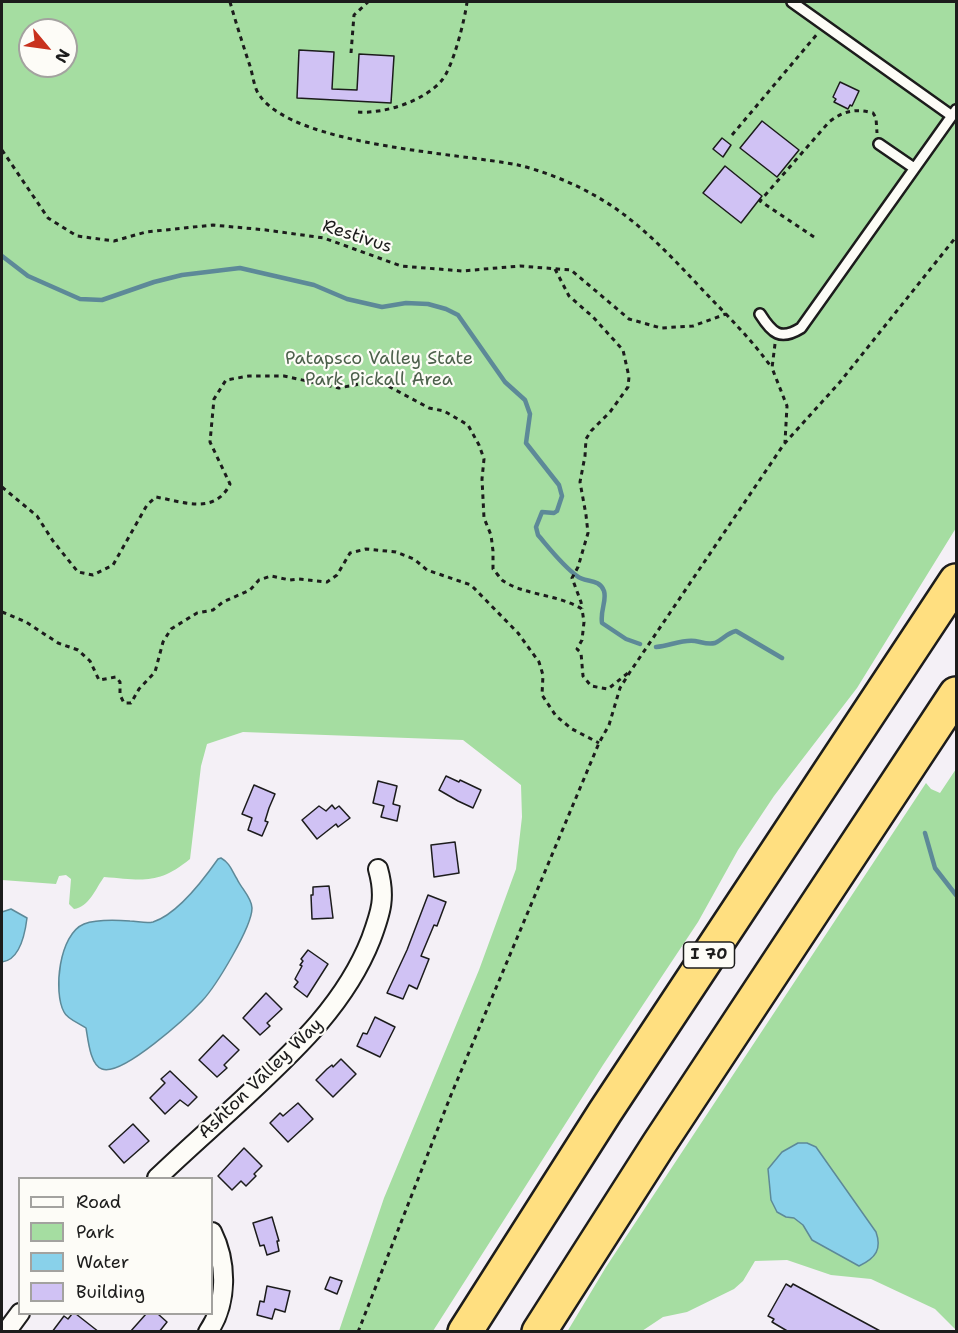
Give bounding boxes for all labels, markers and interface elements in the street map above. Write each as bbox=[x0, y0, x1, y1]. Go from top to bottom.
north arrow bbox=[18, 18, 78, 78]
text: N bbox=[50, 45, 75, 67]
street label: Restivus bbox=[320, 216, 394, 258]
park label: Patapsco Valley State Park Pickall Area bbox=[285, 348, 473, 391]
road number: I 70 bbox=[684, 942, 734, 968]
street label: Ashton Valley Way bbox=[194, 1014, 328, 1144]
legend bbox=[18, 1177, 213, 1315]
text: Road bbox=[76, 1190, 121, 1214]
text: Park bbox=[76, 1220, 115, 1244]
text: Water bbox=[76, 1250, 129, 1274]
text: Building bbox=[76, 1280, 145, 1304]

